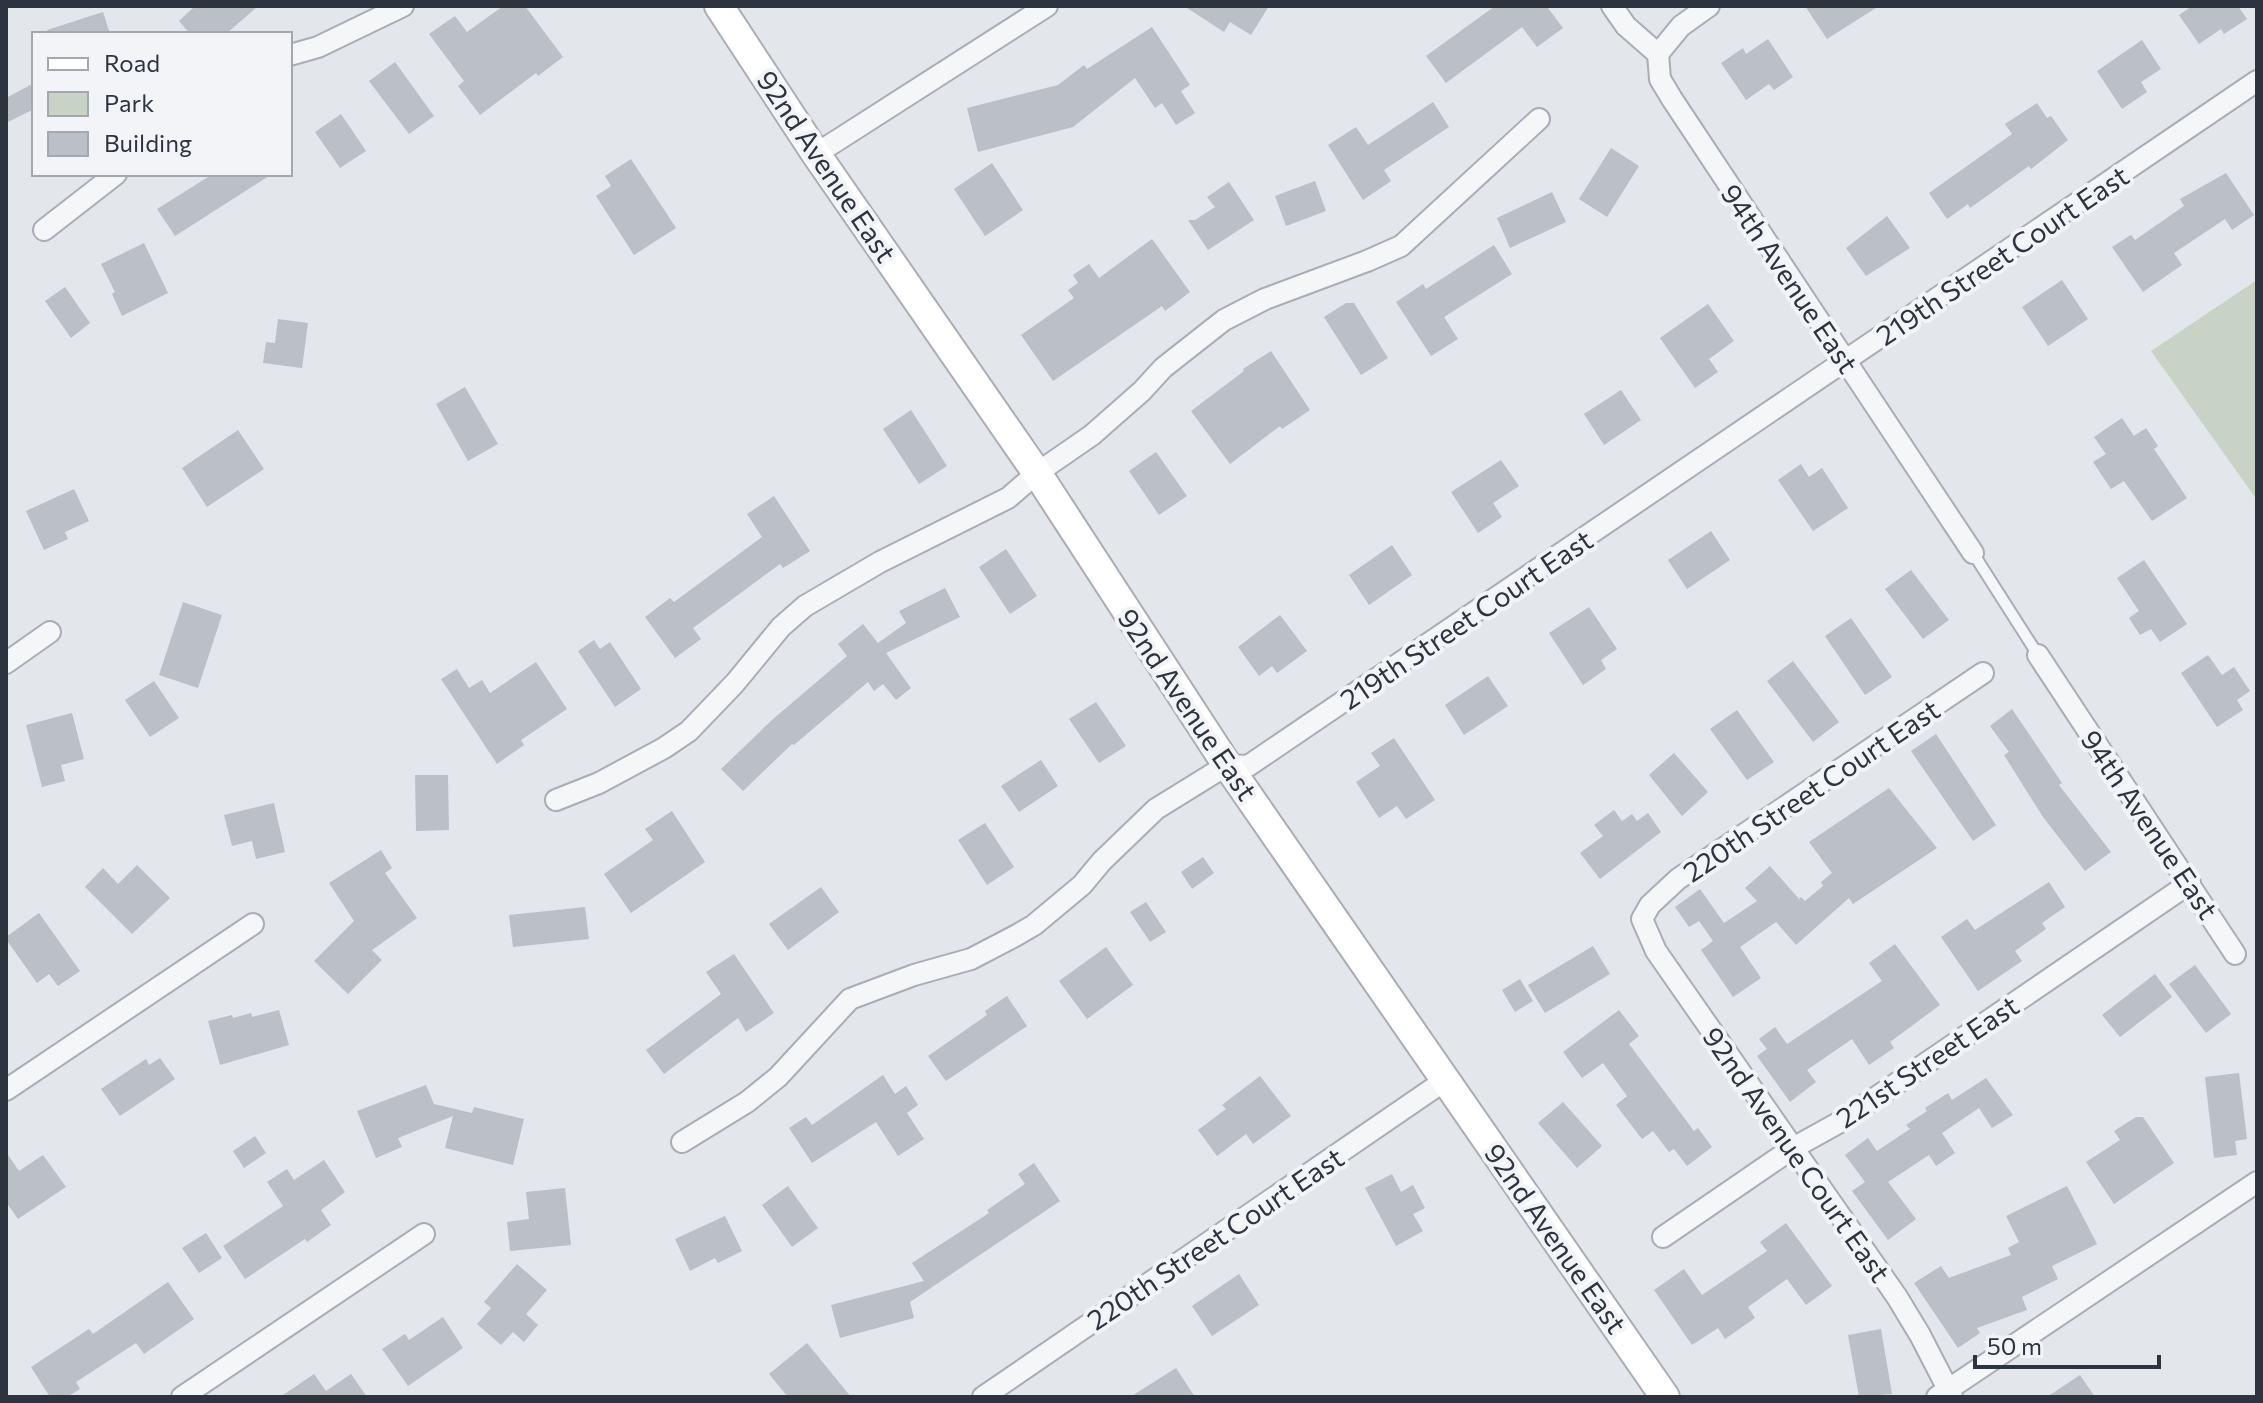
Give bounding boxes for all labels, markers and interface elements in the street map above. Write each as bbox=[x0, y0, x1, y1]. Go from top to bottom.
legend bbox=[32, 32, 292, 176]
text: Road bbox=[104, 48, 160, 77]
street label: 92nd Avenue East bbox=[750, 64, 904, 268]
text: Park bbox=[104, 88, 154, 117]
text: Building bbox=[104, 128, 192, 157]
street label: 219th Street Court East bbox=[1869, 158, 2135, 352]
street label: 94th Avenue East bbox=[1714, 177, 1866, 379]
street label: 219th Street Court East bbox=[1333, 522, 1599, 716]
street label: 92nd Avenue East bbox=[1111, 602, 1265, 806]
street label: 220th Street Court East bbox=[1676, 692, 1946, 888]
street label: 94th Avenue East bbox=[2074, 723, 2226, 925]
street label: 221st Street East bbox=[1829, 988, 2025, 1134]
street label: 92nd Avenue Court East bbox=[1696, 1020, 1898, 1288]
street label: 92nd Avenue East bbox=[1478, 1136, 1634, 1340]
street label: 220th Street Court East bbox=[1080, 1140, 1350, 1336]
scale bar bbox=[1975, 1319, 2159, 1369]
text: 50 m bbox=[1987, 1331, 2042, 1360]

